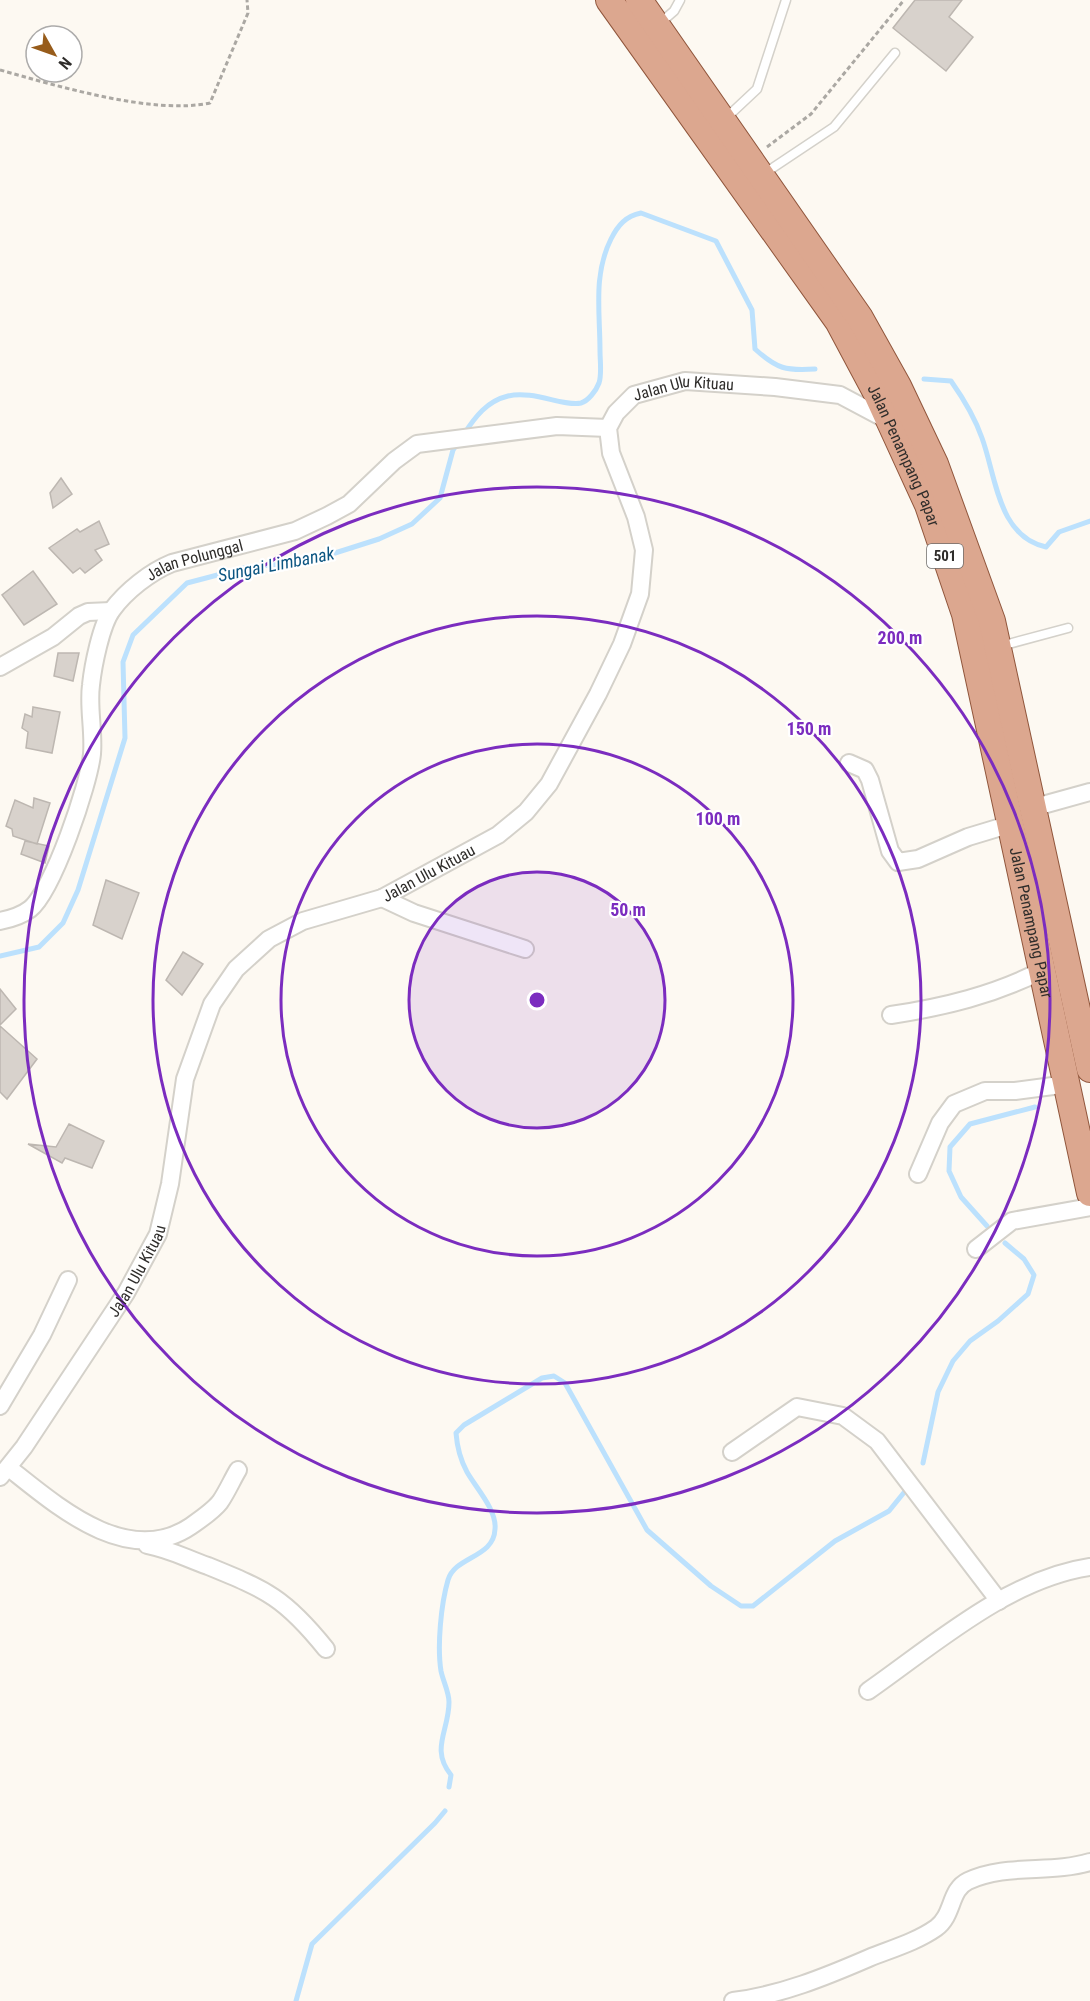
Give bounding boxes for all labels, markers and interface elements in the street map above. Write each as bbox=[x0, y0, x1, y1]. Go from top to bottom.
north arrow bbox=[24, 24, 84, 84]
text: N bbox=[55, 53, 76, 73]
street label: Jalan Ulu Kituau bbox=[631, 371, 735, 404]
street label: Jalan Penampang Papar bbox=[864, 381, 944, 529]
street label: Jalan Polunggal bbox=[142, 535, 245, 585]
water label: Sungai Limbanak bbox=[216, 542, 337, 586]
road number: 501 bbox=[927, 544, 963, 568]
text: 200 m bbox=[878, 627, 922, 648]
text: 150 m bbox=[787, 718, 831, 739]
text: 100 m bbox=[696, 808, 740, 829]
street label: Jalan Ulu Kituau bbox=[379, 840, 478, 906]
street label: Jalan Penampang Papar bbox=[1006, 845, 1057, 1000]
text: 50 m bbox=[610, 899, 646, 920]
centre of rings bbox=[527, 990, 547, 1010]
street label: Jalan Ulu Kituau bbox=[104, 1223, 169, 1320]

